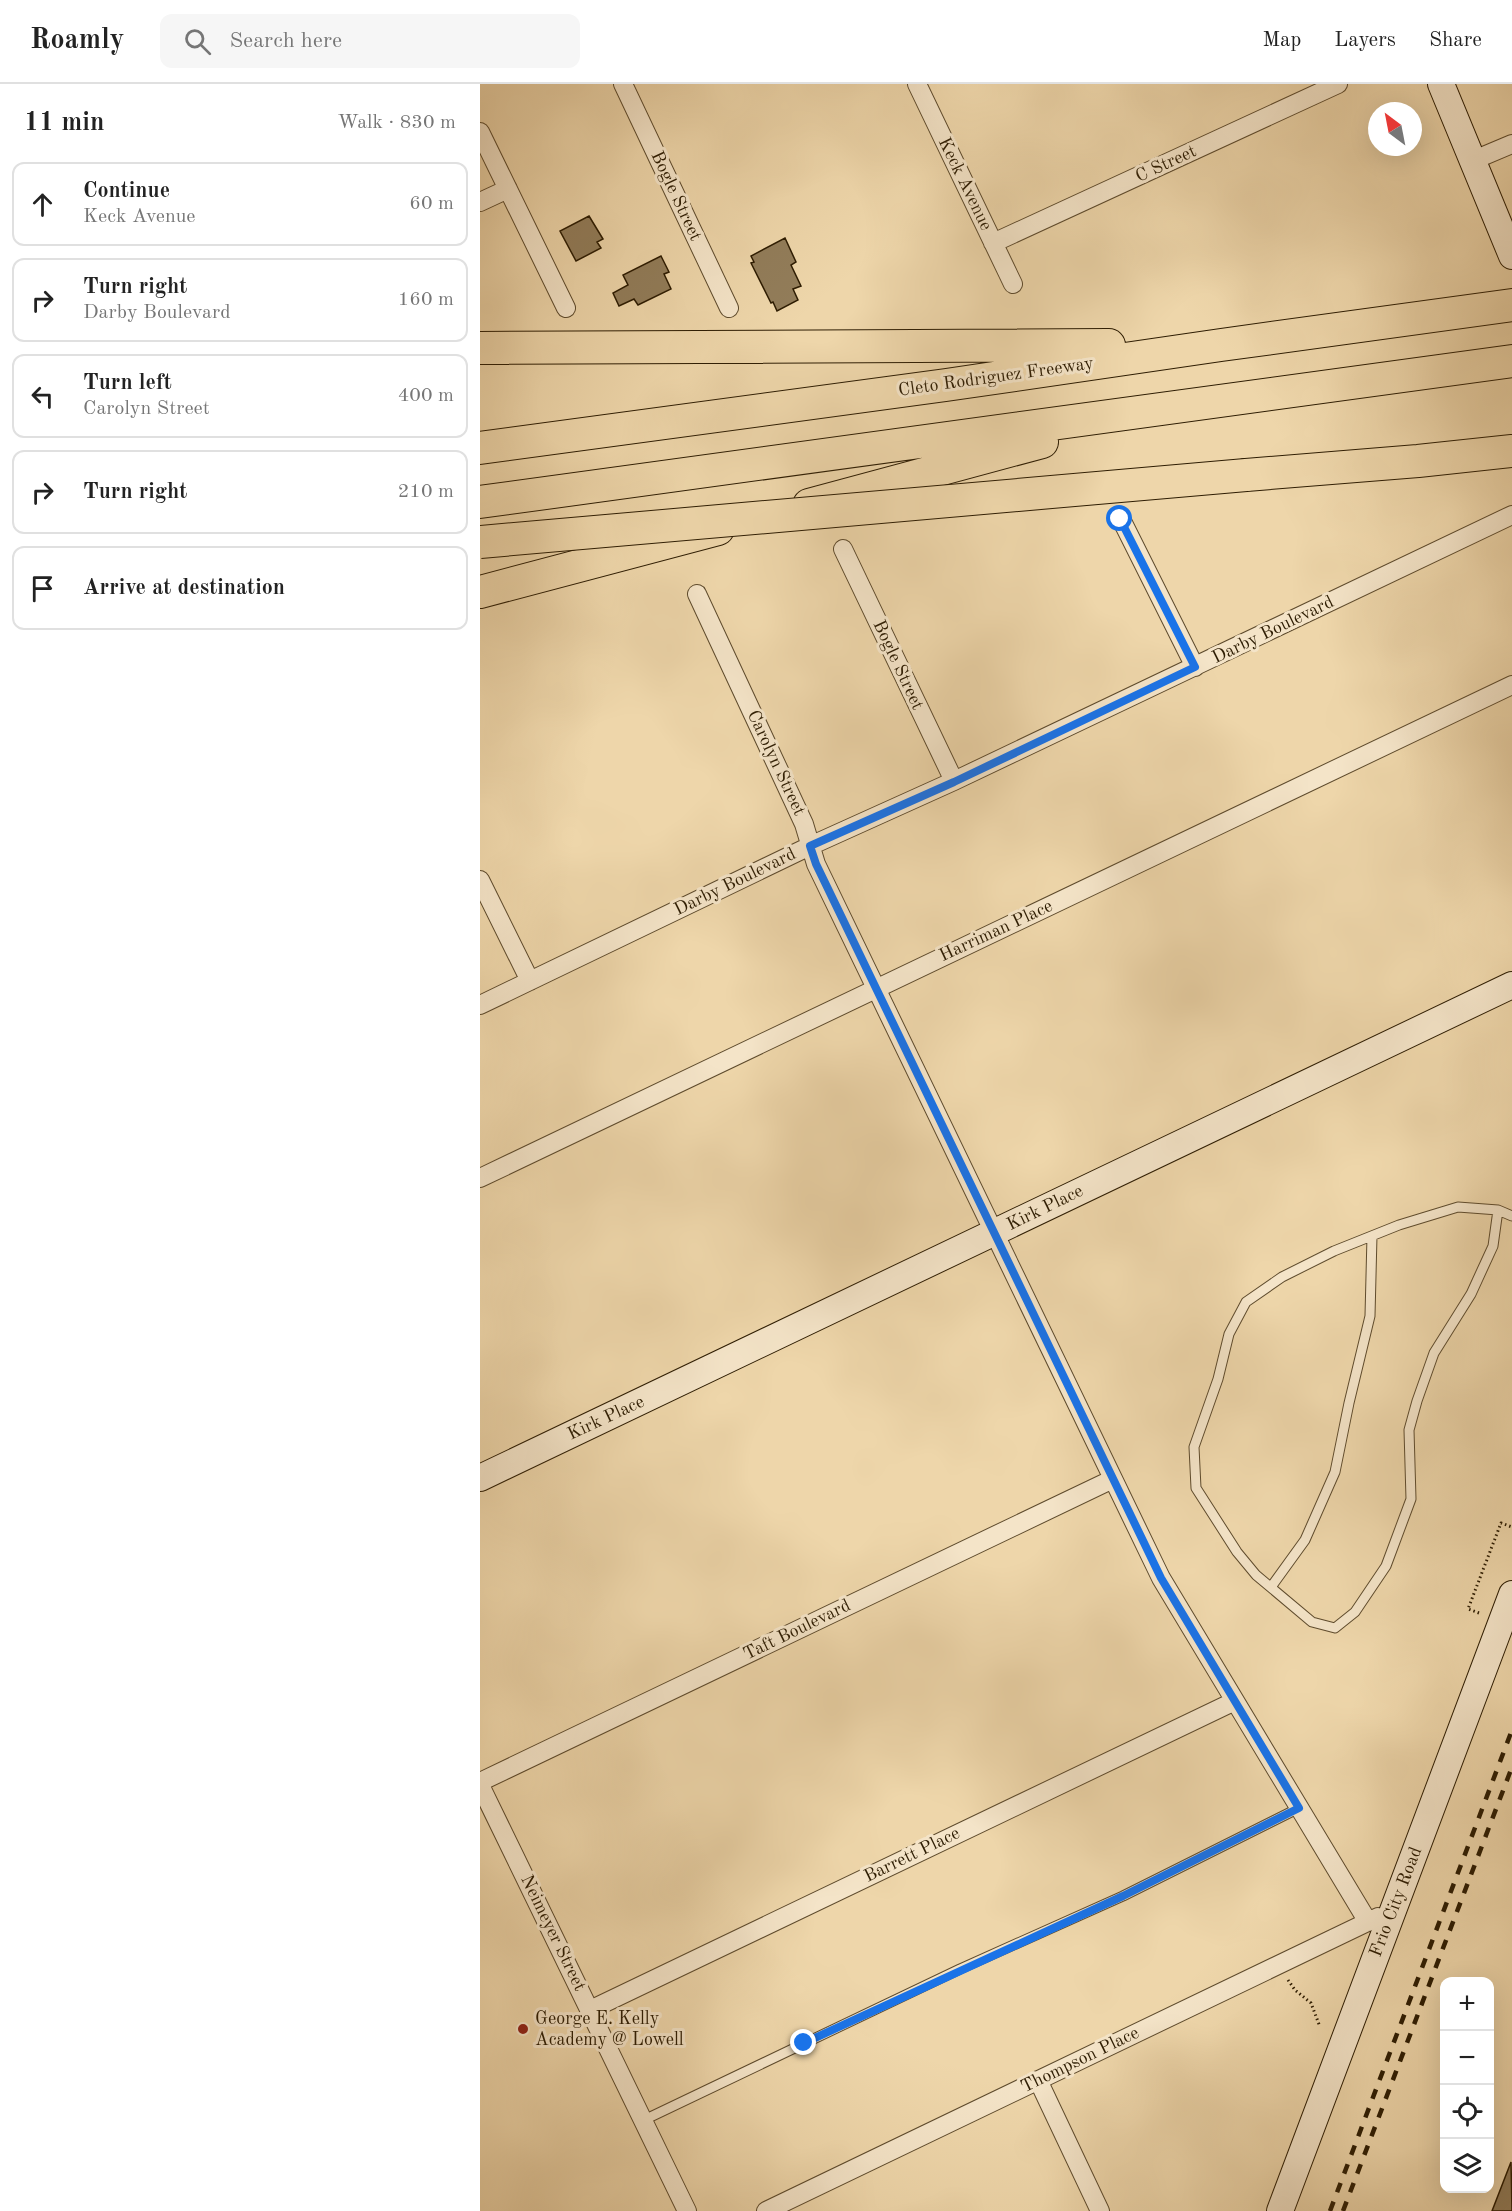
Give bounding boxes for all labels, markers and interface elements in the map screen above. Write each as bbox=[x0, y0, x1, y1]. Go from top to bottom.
search box bbox=[160, 14, 580, 68]
icon: search bbox=[181, 25, 214, 58]
text: Roamly bbox=[30, 27, 124, 55]
text: Search here bbox=[229, 30, 342, 52]
text: Map bbox=[1262, 30, 1301, 51]
text: Layers bbox=[1334, 30, 1396, 51]
text: Share bbox=[1429, 30, 1482, 51]
north arrow bbox=[1368, 102, 1422, 156]
text: 11 min bbox=[24, 110, 104, 136]
text: Walk · 830 m bbox=[337, 113, 456, 133]
street label: Keck Avenue bbox=[935, 135, 995, 233]
street label: C Street bbox=[1133, 142, 1199, 186]
street label: Bogle Street bbox=[647, 148, 705, 244]
text: Continue bbox=[83, 180, 170, 202]
icon: ahead bbox=[26, 188, 59, 221]
text: 60 m bbox=[409, 194, 454, 214]
text: Keck Avenue bbox=[83, 207, 196, 227]
text: Turn right bbox=[83, 276, 187, 298]
icon: right bbox=[26, 284, 59, 317]
text: 160 m bbox=[398, 290, 454, 310]
text: Darby Boulevard bbox=[83, 303, 231, 323]
street label: Cleto Rodriguez Freeway bbox=[897, 354, 1095, 400]
text: Turn left bbox=[83, 372, 172, 394]
icon: left bbox=[26, 380, 59, 413]
text: 400 m bbox=[398, 386, 454, 406]
text: Carolyn Street bbox=[83, 399, 210, 419]
icon: right bbox=[26, 476, 59, 509]
text: Turn right bbox=[83, 481, 187, 503]
text: 210 m bbox=[398, 482, 454, 502]
route start bbox=[1106, 505, 1132, 531]
icon: arrive bbox=[26, 572, 59, 605]
text: Arrive at destination bbox=[83, 577, 285, 599]
street label: Darby Boulevard bbox=[1209, 593, 1337, 667]
street label: Bogle Street bbox=[869, 617, 927, 713]
street label: Carolyn Street bbox=[744, 707, 808, 819]
street label: Darby Boulevard bbox=[671, 845, 799, 919]
street label: Harriman Place bbox=[937, 897, 1055, 965]
street label: Kirk Place bbox=[1004, 1182, 1086, 1234]
street label: Kirk Place bbox=[565, 1392, 647, 1444]
street label: Taft Boulevard bbox=[741, 1596, 853, 1664]
street label: Barrett Place bbox=[861, 1824, 963, 1886]
street label: Frio City Road bbox=[1367, 1844, 1425, 1960]
street label: Neimeyer Street bbox=[517, 1872, 589, 1994]
map controls bbox=[1440, 1977, 1494, 2193]
button: + bbox=[1440, 1977, 1494, 2031]
place label: George E. Kelly Academy @ Lowell bbox=[535, 2010, 684, 2049]
marker: George E. Kelly Academy @ Lowell bbox=[516, 2022, 530, 2036]
street label: Thompson Place bbox=[1018, 2024, 1142, 2096]
route end bbox=[790, 2029, 816, 2055]
button: − bbox=[1440, 2031, 1494, 2085]
button: locate bbox=[1440, 2085, 1494, 2139]
button: layers bbox=[1440, 2139, 1494, 2193]

